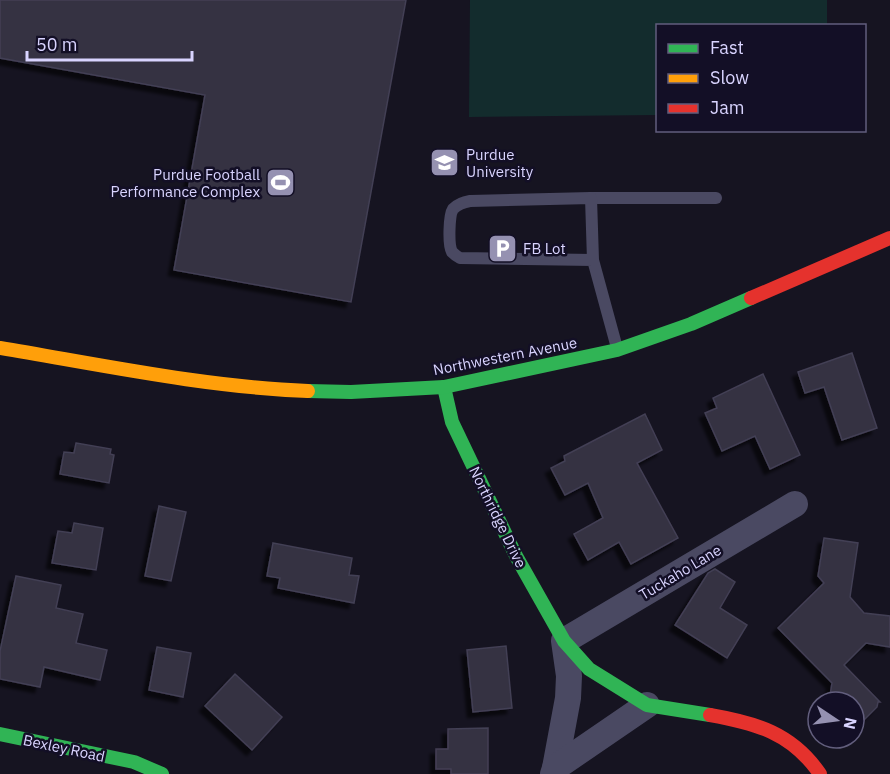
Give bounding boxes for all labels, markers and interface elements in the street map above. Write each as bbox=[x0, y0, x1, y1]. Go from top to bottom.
scale bar bbox=[27, 24, 192, 62]
legend bbox=[656, 24, 866, 132]
text: 50 m bbox=[36, 33, 78, 56]
text: Fast bbox=[710, 36, 744, 59]
text: Slow bbox=[710, 66, 749, 89]
text: Jam bbox=[710, 96, 745, 119]
place label: Purdue University bbox=[466, 145, 534, 181]
school or university icon: Purdue University bbox=[429, 147, 461, 179]
place label: Purdue Football Performance Complex bbox=[111, 165, 260, 201]
sports icon: Purdue Football Performance Complex bbox=[265, 167, 297, 199]
parking icon: FB Lot bbox=[486, 232, 518, 264]
place label: FB Lot bbox=[523, 239, 566, 258]
street label: Northwestern Avenue bbox=[431, 333, 579, 379]
street label: Northridge Drive bbox=[465, 463, 531, 571]
street label: Tuckaho Lane bbox=[635, 540, 725, 604]
north arrow bbox=[806, 690, 866, 750]
text: N bbox=[840, 715, 862, 731]
street label: Bexley Road bbox=[21, 730, 107, 766]

